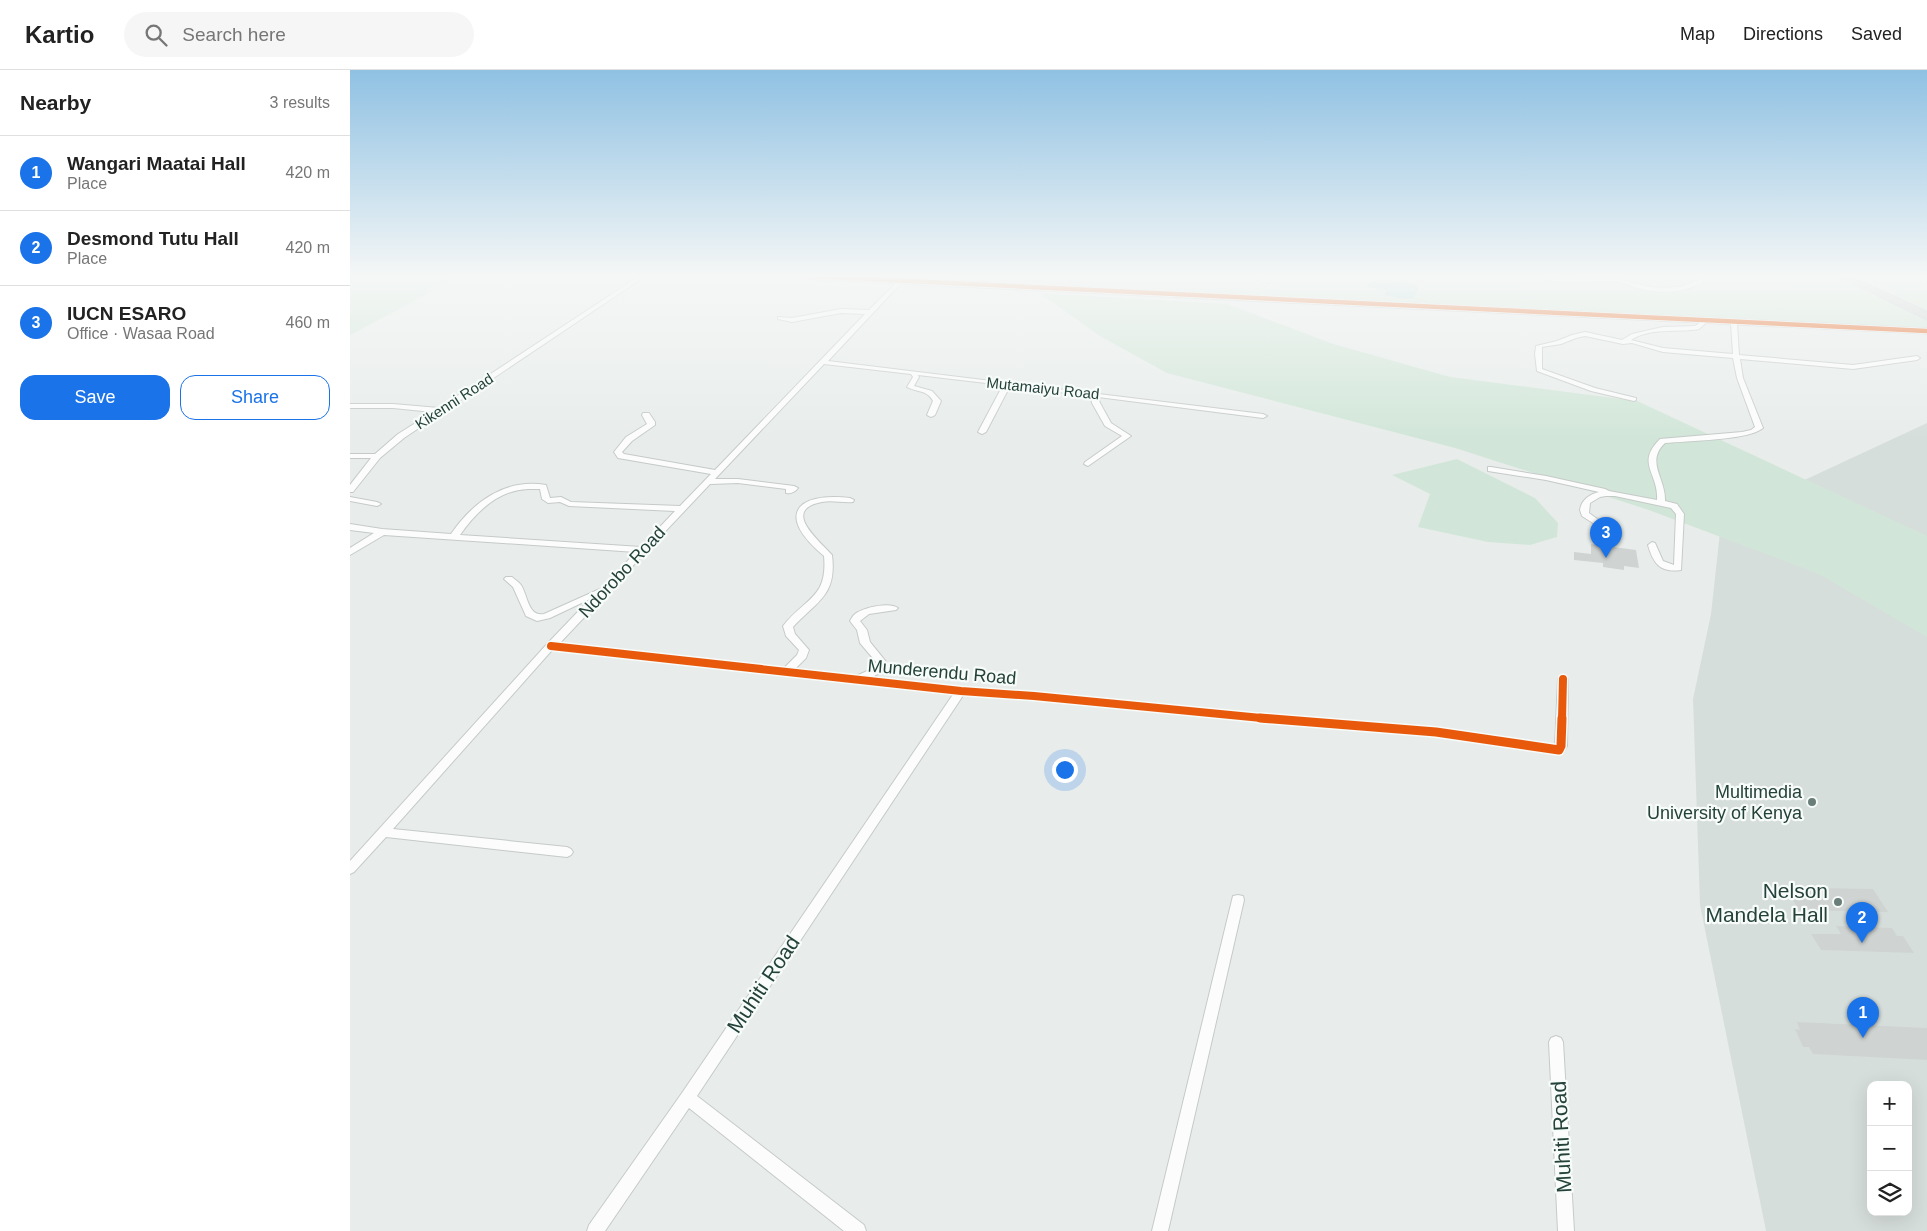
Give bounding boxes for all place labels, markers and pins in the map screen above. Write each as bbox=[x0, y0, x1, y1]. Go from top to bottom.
pin: 3 bbox=[1590, 517, 1622, 558]
place label: Multimedia University of Kenya bbox=[1647, 782, 1803, 823]
marker: Multimedia University of Kenya bbox=[1806, 796, 1818, 808]
place label: Nelson Mandela Hall bbox=[1705, 879, 1828, 926]
marker: Nelson Mandela Hall bbox=[1832, 896, 1844, 908]
pin: 2 bbox=[1846, 902, 1878, 943]
pin: 1 bbox=[1847, 997, 1879, 1038]

